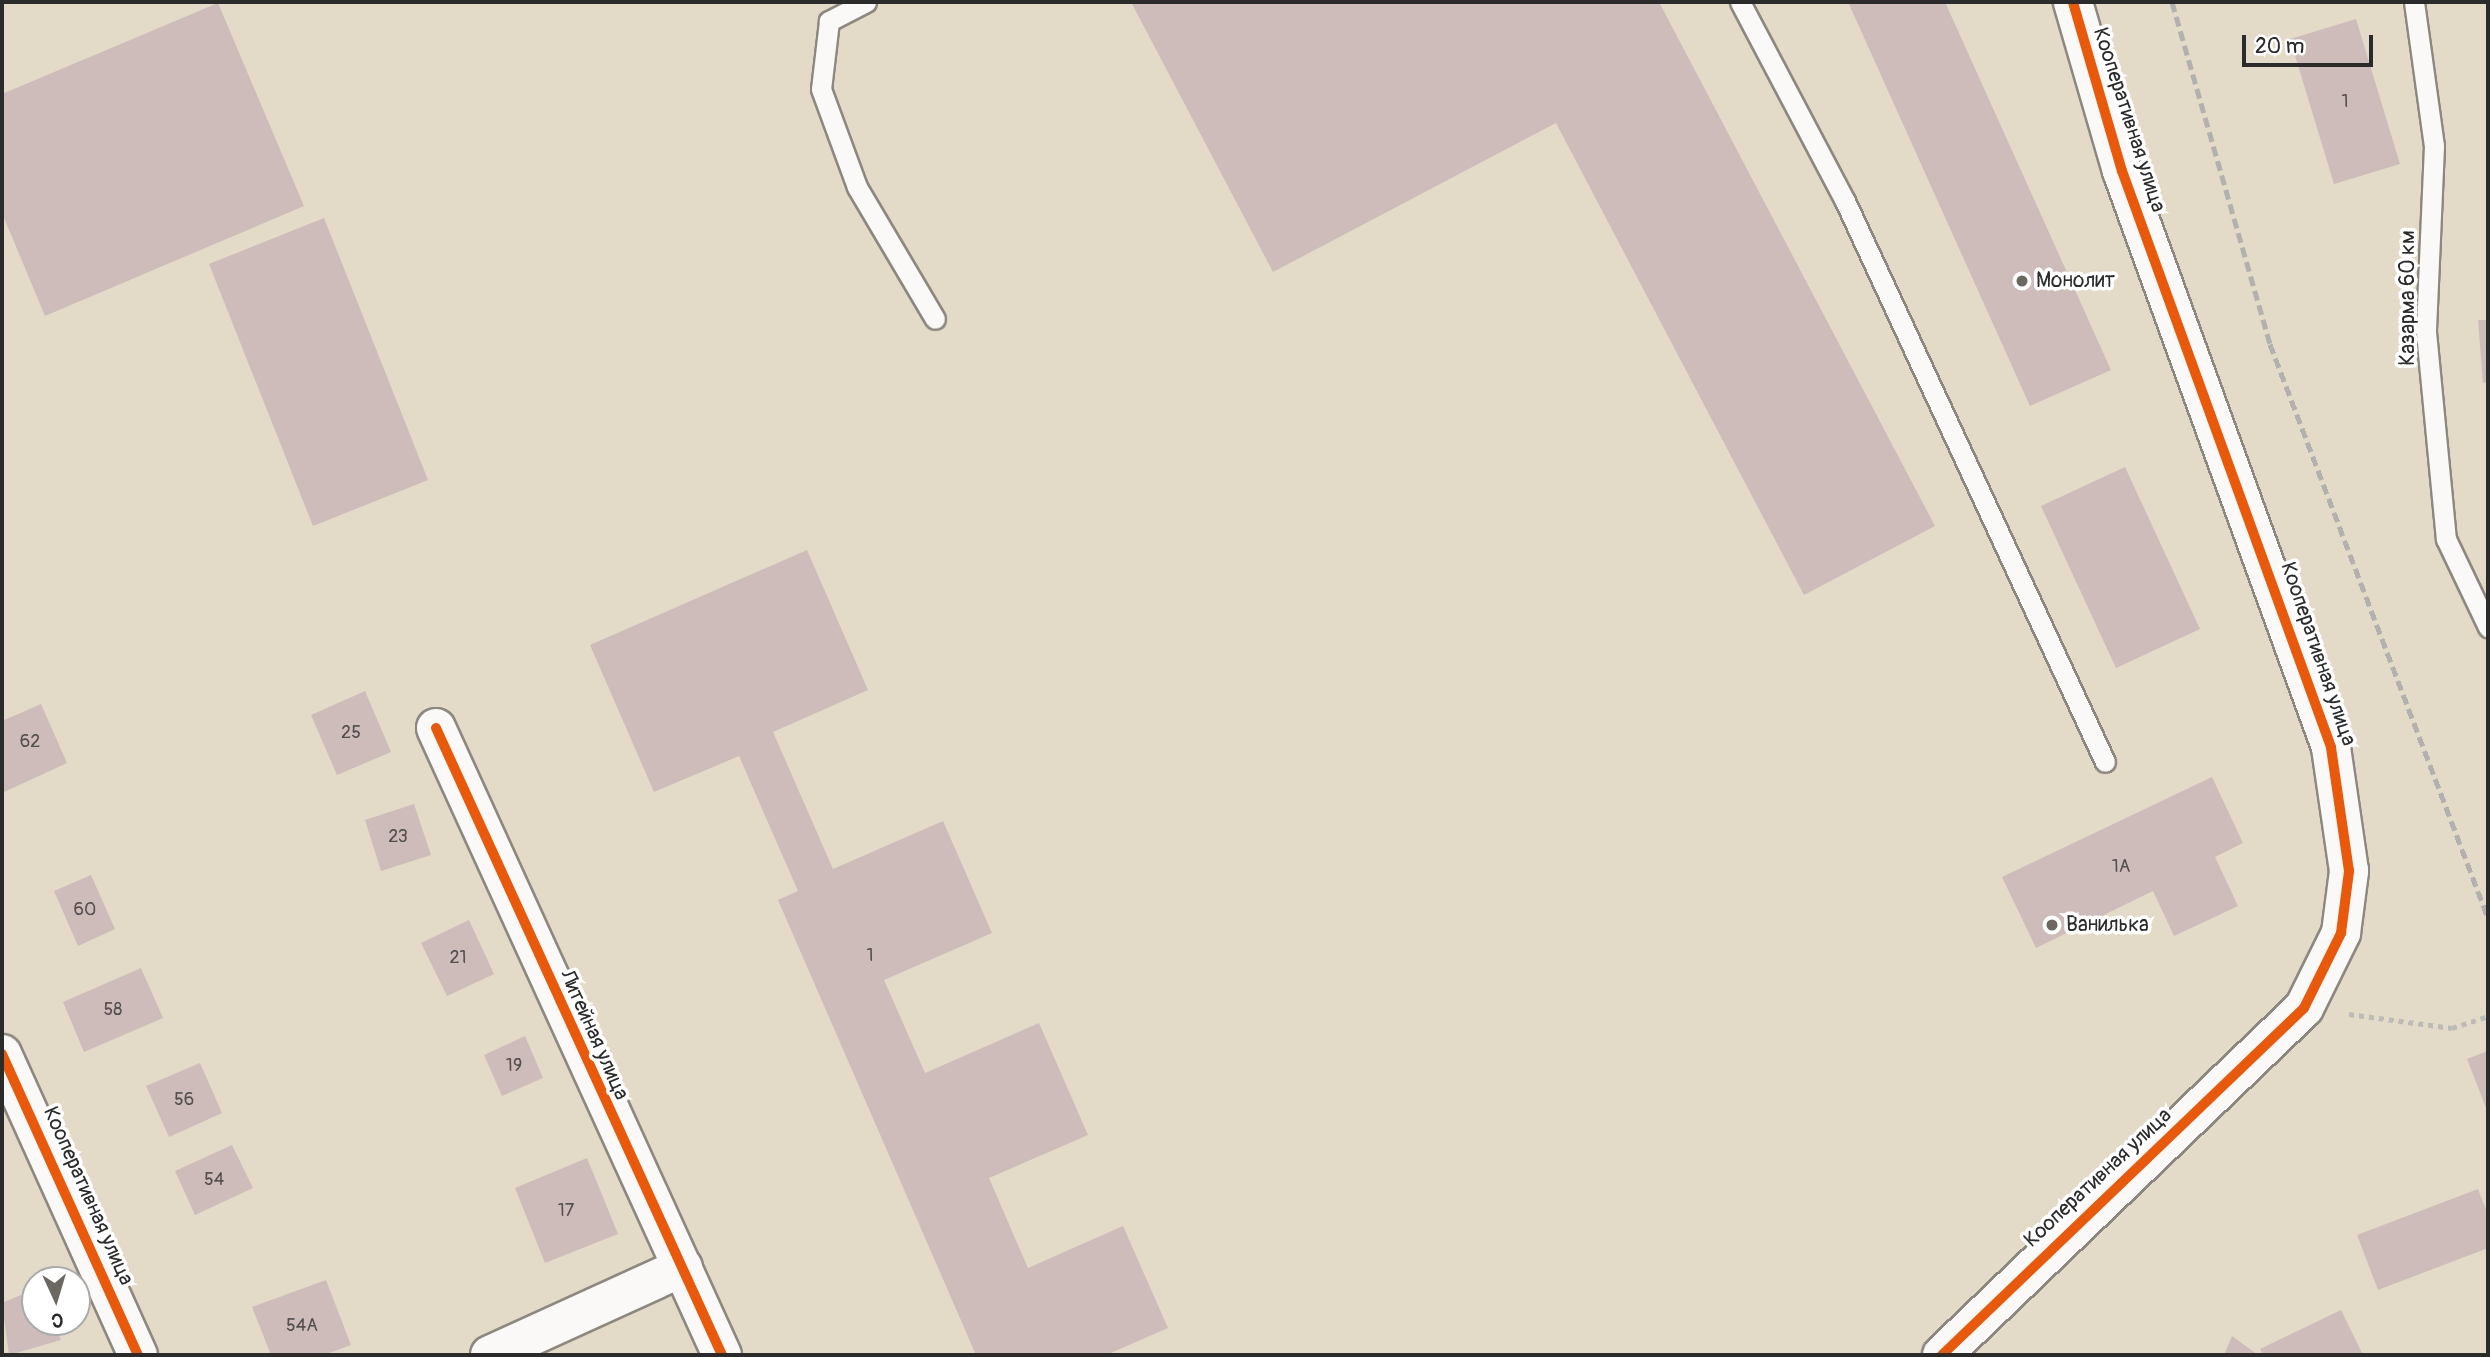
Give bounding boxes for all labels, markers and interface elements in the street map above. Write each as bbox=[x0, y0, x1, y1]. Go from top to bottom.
scale bar bbox=[2245, 21, 2376, 65]
street label: Кооперативная улица bbox=[2087, 25, 2171, 215]
text: 20 m bbox=[2255, 33, 2304, 60]
house number: 1 bbox=[2341, 91, 2349, 113]
street label: Казарма 60 км bbox=[2395, 230, 2421, 366]
place label: Монолит bbox=[2036, 268, 2115, 294]
marker: Монолит bbox=[2014, 273, 2030, 289]
street label: Кооперативная улица bbox=[2275, 559, 2361, 749]
house number: 25 bbox=[341, 722, 361, 744]
house number: 62 bbox=[20, 731, 40, 753]
house number: 23 bbox=[388, 826, 408, 848]
house number: 1А bbox=[2112, 856, 2130, 878]
house number: 60 bbox=[74, 899, 96, 921]
place label: Ванилька bbox=[2066, 912, 2149, 938]
marker: Ванилька bbox=[2044, 917, 2060, 933]
house number: 1 bbox=[866, 945, 874, 967]
house number: 21 bbox=[449, 947, 467, 969]
street label: Литейная улица bbox=[554, 966, 634, 1104]
house number: 58 bbox=[104, 999, 122, 1021]
house number: 19 bbox=[506, 1055, 522, 1077]
house number: 56 bbox=[174, 1089, 194, 1111]
street label: Кооперативная улица bbox=[37, 1103, 139, 1289]
street label: Кооперативная улица bbox=[2019, 1103, 2177, 1253]
house number: 54 bbox=[204, 1169, 224, 1191]
house number: 17 bbox=[558, 1200, 574, 1222]
north arrow bbox=[21, 1266, 91, 1336]
text: С bbox=[51, 1308, 64, 1332]
house number: 54А bbox=[286, 1315, 318, 1337]

